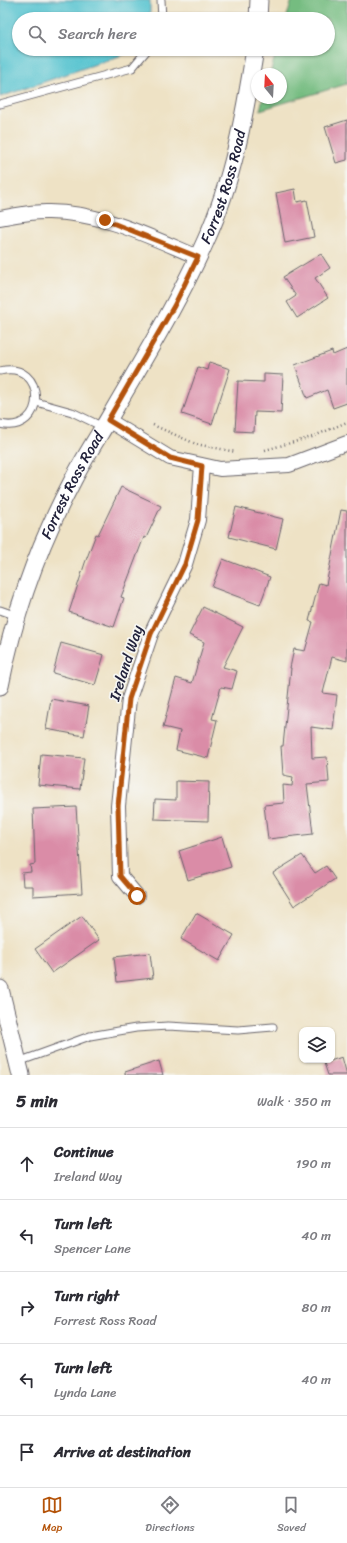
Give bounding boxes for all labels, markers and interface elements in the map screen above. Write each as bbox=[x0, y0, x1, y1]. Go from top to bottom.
search box bbox=[12, 12, 335, 56]
text: Search here bbox=[58, 21, 137, 47]
icon: search bbox=[26, 23, 48, 45]
north arrow bbox=[251, 68, 287, 104]
street label: Forrest Ross Road bbox=[193, 126, 253, 248]
route end bbox=[96, 211, 114, 229]
street label: Forrest Ross Road bbox=[33, 426, 111, 543]
street label: Ireland Way bbox=[101, 621, 151, 705]
route start bbox=[128, 887, 146, 905]
map controls bbox=[299, 1027, 335, 1063]
button: layers bbox=[299, 1027, 335, 1063]
text: 5 min bbox=[16, 1086, 58, 1116]
text: Walk · 350 m bbox=[257, 1090, 331, 1113]
text: Continue bbox=[54, 1139, 114, 1165]
text: 190 m bbox=[296, 1152, 331, 1175]
icon: ahead bbox=[16, 1153, 38, 1175]
text: Ireland Way bbox=[54, 1165, 122, 1188]
text: Turn left bbox=[54, 1211, 112, 1237]
text: 40 m bbox=[301, 1224, 331, 1247]
icon: left bbox=[16, 1225, 38, 1247]
text: Spencer Lane bbox=[54, 1237, 131, 1260]
text: Turn right bbox=[54, 1283, 119, 1309]
text: 80 m bbox=[302, 1296, 331, 1319]
icon: right bbox=[16, 1297, 38, 1319]
text: Forrest Ross Road bbox=[54, 1309, 156, 1332]
text: Turn left bbox=[54, 1355, 112, 1381]
text: 40 m bbox=[301, 1368, 331, 1391]
icon: left bbox=[16, 1369, 38, 1391]
text: Lynda Lane bbox=[54, 1381, 116, 1404]
text: Arrive at destination bbox=[54, 1439, 191, 1465]
icon: arrive bbox=[16, 1441, 38, 1463]
tab: Map bbox=[41, 1494, 63, 1537]
tab: Directions bbox=[145, 1494, 195, 1537]
tab: Saved bbox=[277, 1494, 306, 1537]

